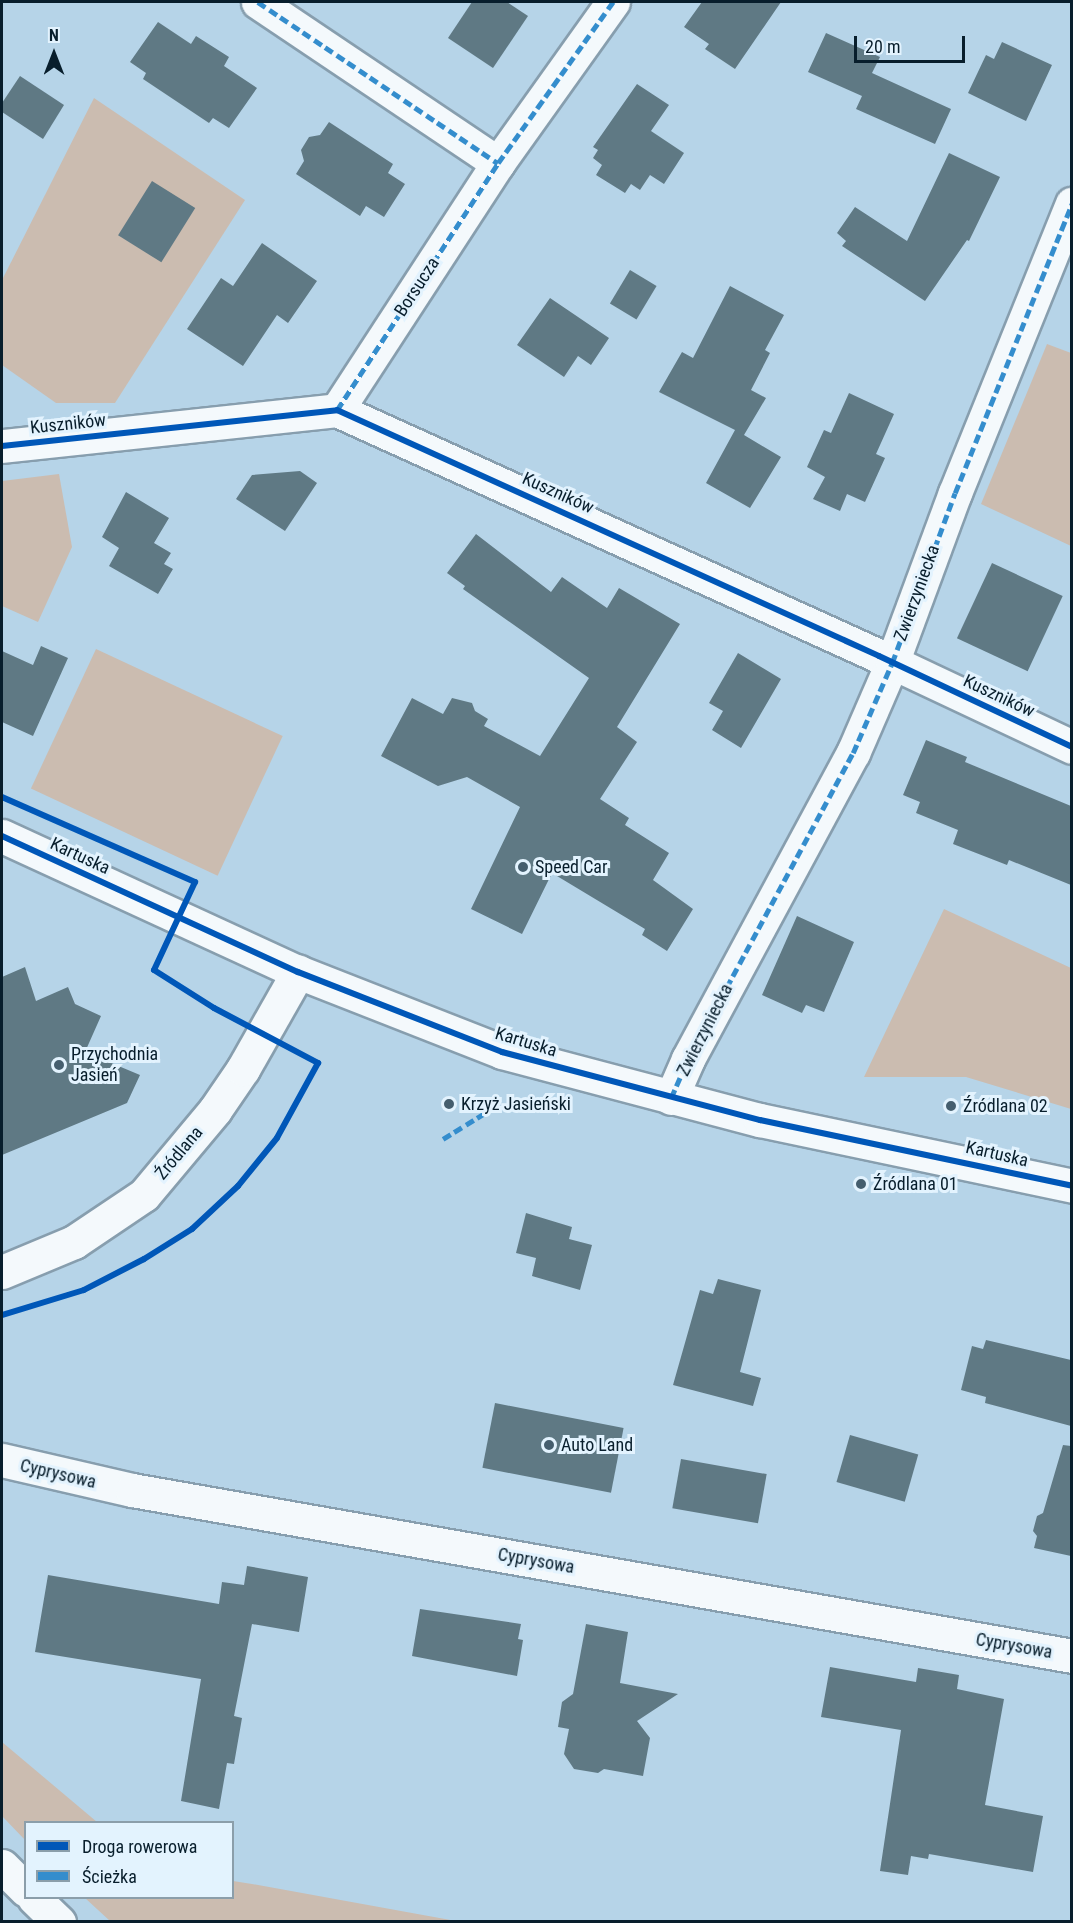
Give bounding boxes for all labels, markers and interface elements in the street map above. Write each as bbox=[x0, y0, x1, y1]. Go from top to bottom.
north arrow bbox=[24, 24, 84, 84]
scale bar bbox=[857, 24, 968, 62]
text: N bbox=[49, 26, 59, 45]
text: 20 m bbox=[865, 36, 900, 57]
street label: Borsucza bbox=[390, 253, 444, 321]
street label: Kuszników bbox=[29, 409, 107, 439]
street label: Kuszników bbox=[519, 468, 597, 518]
street label: Zwierzyniecka bbox=[890, 542, 944, 644]
street label: Kuszników bbox=[960, 670, 1038, 722]
street label: Kartuska bbox=[47, 833, 113, 879]
place label: Speed Car bbox=[535, 856, 607, 878]
marker: Speed Car bbox=[516, 860, 530, 874]
street label: Zwierzyniecka bbox=[673, 980, 737, 1080]
street label: Kartuska bbox=[493, 1022, 559, 1062]
place label: Przychodnia Jasień bbox=[71, 1044, 158, 1086]
marker: Przychodnia Jasień bbox=[52, 1058, 66, 1072]
place label: Krzyż Jasieński bbox=[461, 1093, 571, 1115]
place label: Źródlana 02 bbox=[963, 1095, 1048, 1117]
marker: Krzyż Jasieński bbox=[442, 1097, 456, 1111]
marker: Źródlana 02 bbox=[944, 1099, 958, 1113]
street label: Źródlana bbox=[151, 1122, 207, 1184]
street label: Kartuska bbox=[964, 1136, 1030, 1172]
place label: Źródlana 01 bbox=[873, 1173, 958, 1195]
marker: Źródlana 01 bbox=[854, 1177, 868, 1191]
place label: Auto Land bbox=[561, 1434, 633, 1456]
marker: Auto Land bbox=[542, 1438, 556, 1452]
street label: Cyprysowa bbox=[18, 1455, 98, 1493]
street label: Cyprysowa bbox=[496, 1544, 576, 1578]
street label: Cyprysowa bbox=[974, 1629, 1054, 1663]
legend bbox=[24, 1821, 234, 1899]
text: Droga rowerowa bbox=[82, 1836, 197, 1857]
text: Ścieżka bbox=[82, 1866, 137, 1887]

